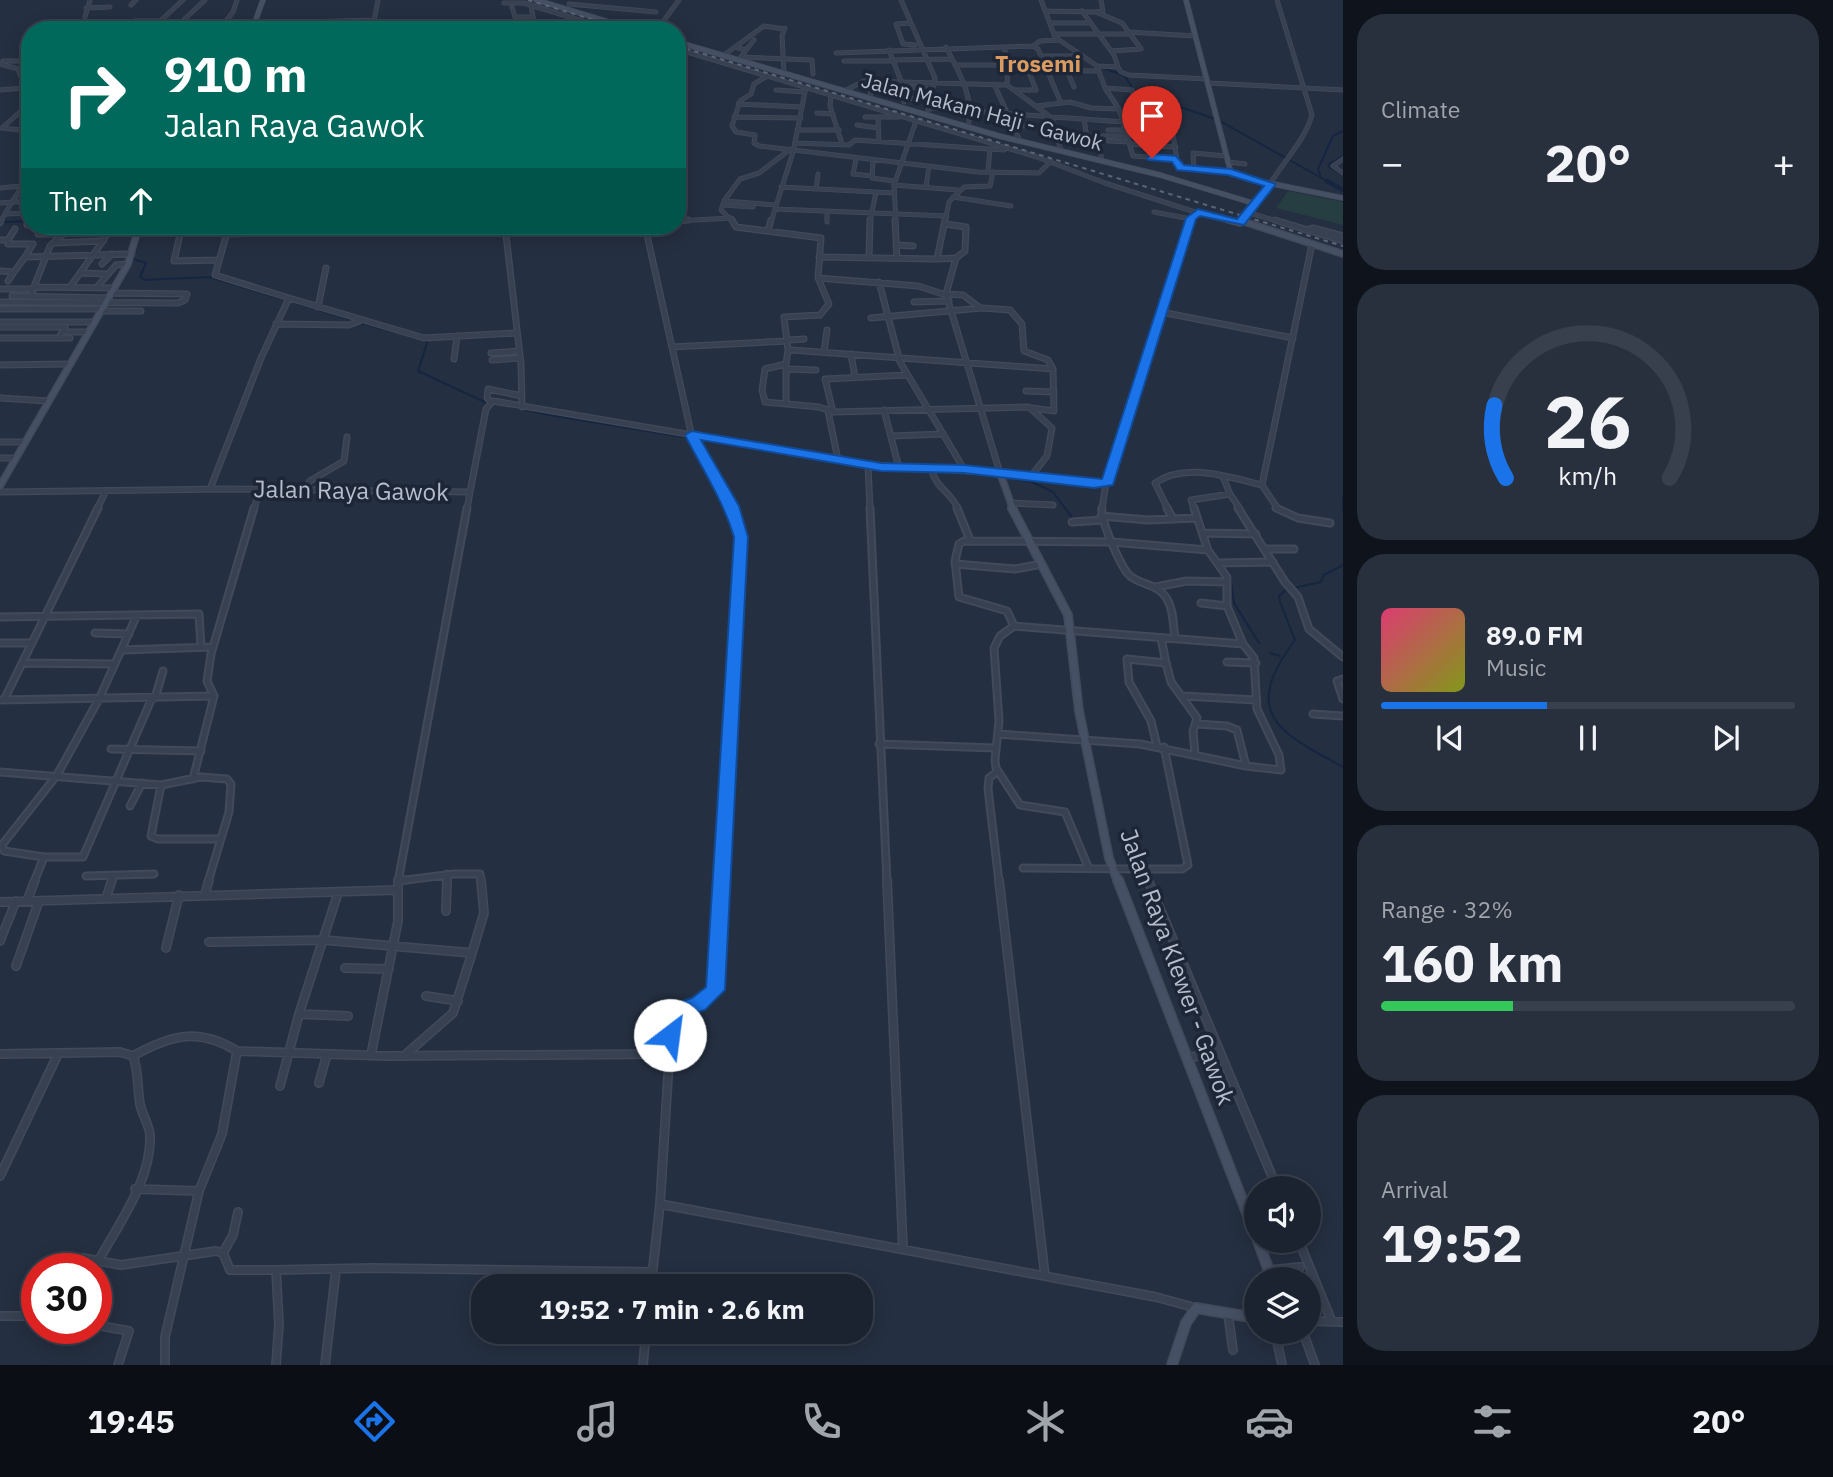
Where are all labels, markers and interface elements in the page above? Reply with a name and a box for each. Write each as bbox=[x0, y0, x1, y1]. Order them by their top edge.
text: 910 m bbox=[164, 42, 308, 105]
district label: Trosemi bbox=[995, 48, 1081, 78]
icon: right bbox=[49, 49, 140, 140]
street label: Jalan Makam Haji - Gawok bbox=[858, 65, 1106, 157]
pin bbox=[1122, 86, 1182, 158]
text: Climate bbox=[1381, 94, 1460, 124]
icon: arrive bbox=[1133, 97, 1171, 135]
text: Jalan Raya Gawok bbox=[164, 104, 425, 146]
text: 20° bbox=[1545, 129, 1631, 196]
text: − bbox=[1381, 138, 1404, 187]
text: + bbox=[1772, 138, 1795, 187]
icon: ahead bbox=[122, 182, 160, 220]
text: Then bbox=[49, 184, 108, 218]
text: 26 bbox=[1544, 374, 1632, 469]
text: km/h bbox=[1559, 459, 1617, 492]
street label: Jalan Raya Gawok bbox=[253, 472, 449, 508]
text: 89.0 FM bbox=[1486, 618, 1584, 652]
text: Music bbox=[1486, 652, 1546, 682]
icon: previous bbox=[1431, 719, 1469, 757]
icon: pause bbox=[1569, 719, 1607, 757]
icon: next bbox=[1707, 719, 1745, 757]
street label: Jalan Raya Klewer - Gawok bbox=[1113, 824, 1243, 1109]
text: Range · 32% bbox=[1381, 894, 1513, 924]
text: 160 km bbox=[1381, 929, 1563, 996]
position arrow bbox=[633, 998, 707, 1072]
text: Arrival bbox=[1381, 1174, 1448, 1204]
map controls bbox=[1244, 1176, 1321, 1344]
button: sound bbox=[1244, 1176, 1321, 1253]
text: 19:52 bbox=[1381, 1209, 1523, 1276]
speed limit sign: 30 bbox=[21, 1253, 112, 1344]
button: layers bbox=[1244, 1267, 1321, 1344]
text: 19:52 · 7 min · 2.6 km bbox=[539, 1292, 805, 1326]
icon: directions bbox=[350, 1397, 399, 1446]
icon: music bbox=[573, 1397, 622, 1446]
icon: phone bbox=[797, 1397, 846, 1446]
icon: climate bbox=[1021, 1397, 1070, 1446]
icon: car bbox=[1245, 1397, 1294, 1446]
icon: filters bbox=[1468, 1397, 1517, 1446]
text: 19:45 bbox=[87, 1400, 175, 1442]
text: 20° bbox=[1692, 1400, 1746, 1442]

